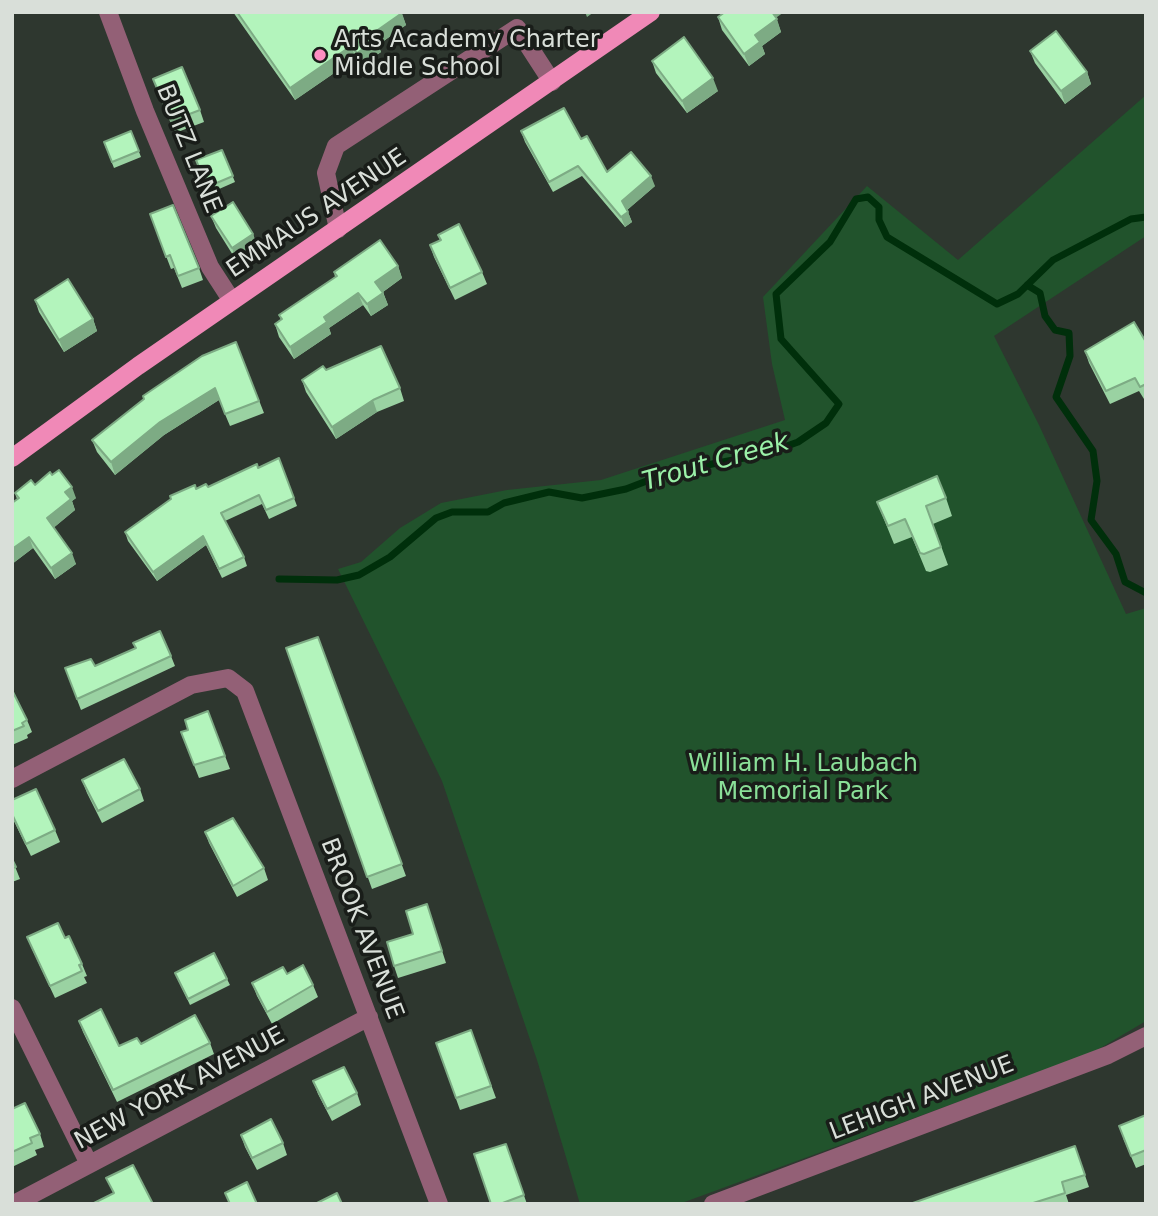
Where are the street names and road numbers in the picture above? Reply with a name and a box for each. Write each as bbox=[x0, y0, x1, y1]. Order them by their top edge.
street label: BUTZ LANE bbox=[149, 80, 227, 218]
street label: EMMAUS AVENUE bbox=[222, 143, 412, 285]
street label: BROOK AVENUE bbox=[313, 834, 409, 1024]
street label: NEW YORK AVENUE bbox=[70, 1021, 290, 1157]
street label: LEHIGH AVENUE bbox=[826, 1051, 1018, 1147]

